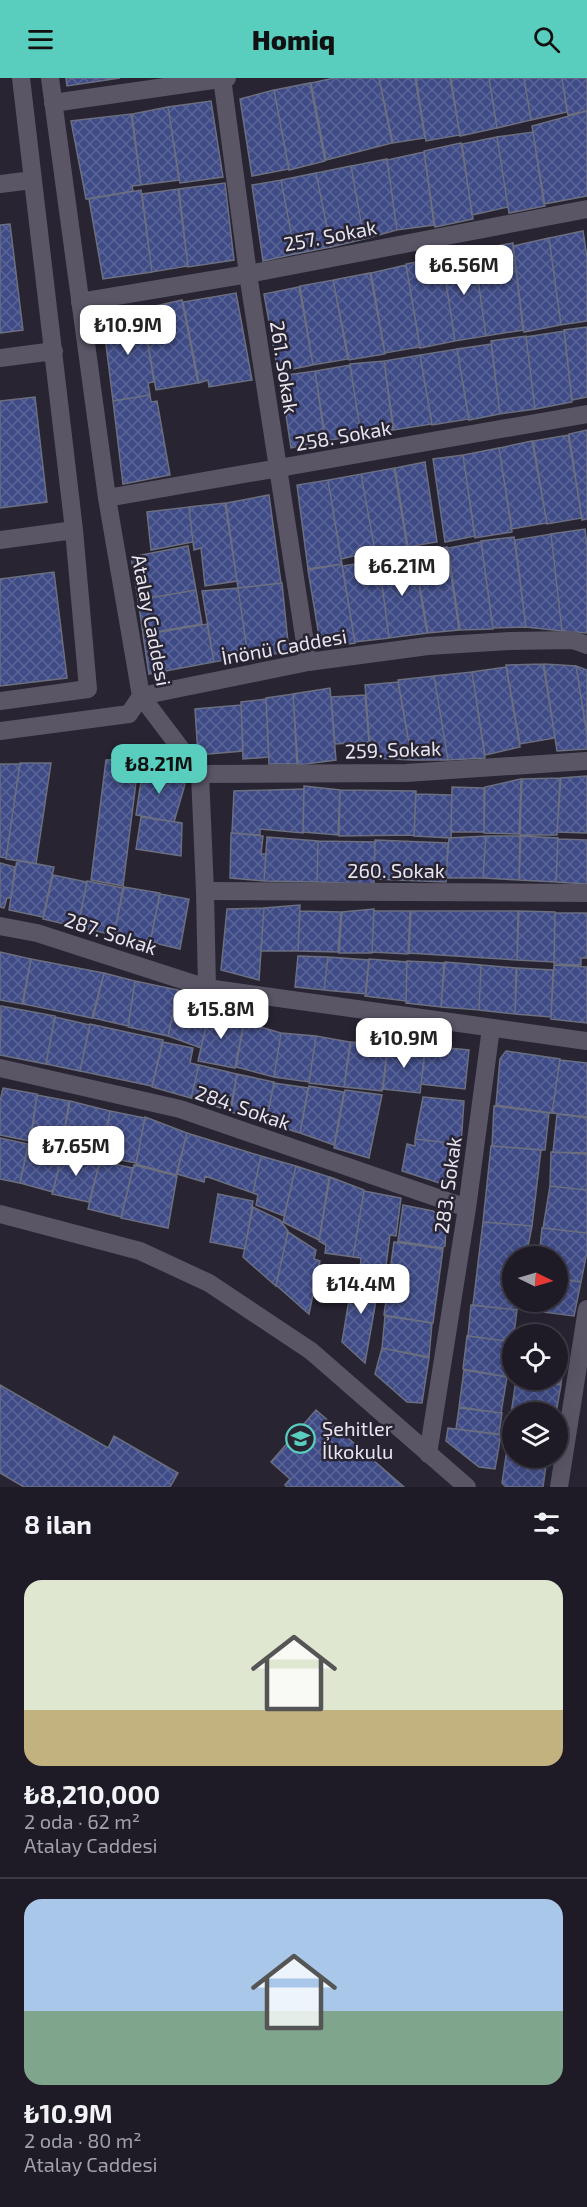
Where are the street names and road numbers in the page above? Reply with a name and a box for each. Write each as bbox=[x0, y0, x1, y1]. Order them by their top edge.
street label: 257. Sokak bbox=[281, 214, 379, 256]
street label: 261. Sokak bbox=[266, 319, 304, 415]
street label: 258. Sokak bbox=[293, 415, 393, 455]
street label: Atalay Caddesi bbox=[127, 552, 177, 688]
street label: İnönü Caddesi bbox=[219, 623, 349, 669]
street label: 259. Sokak bbox=[344, 735, 442, 763]
street label: 260. Sokak bbox=[347, 858, 445, 882]
street label: 287. Sokak bbox=[62, 907, 160, 959]
street label: 284. Sokak bbox=[192, 1080, 294, 1134]
street label: 283. Sokak bbox=[428, 1135, 466, 1235]

